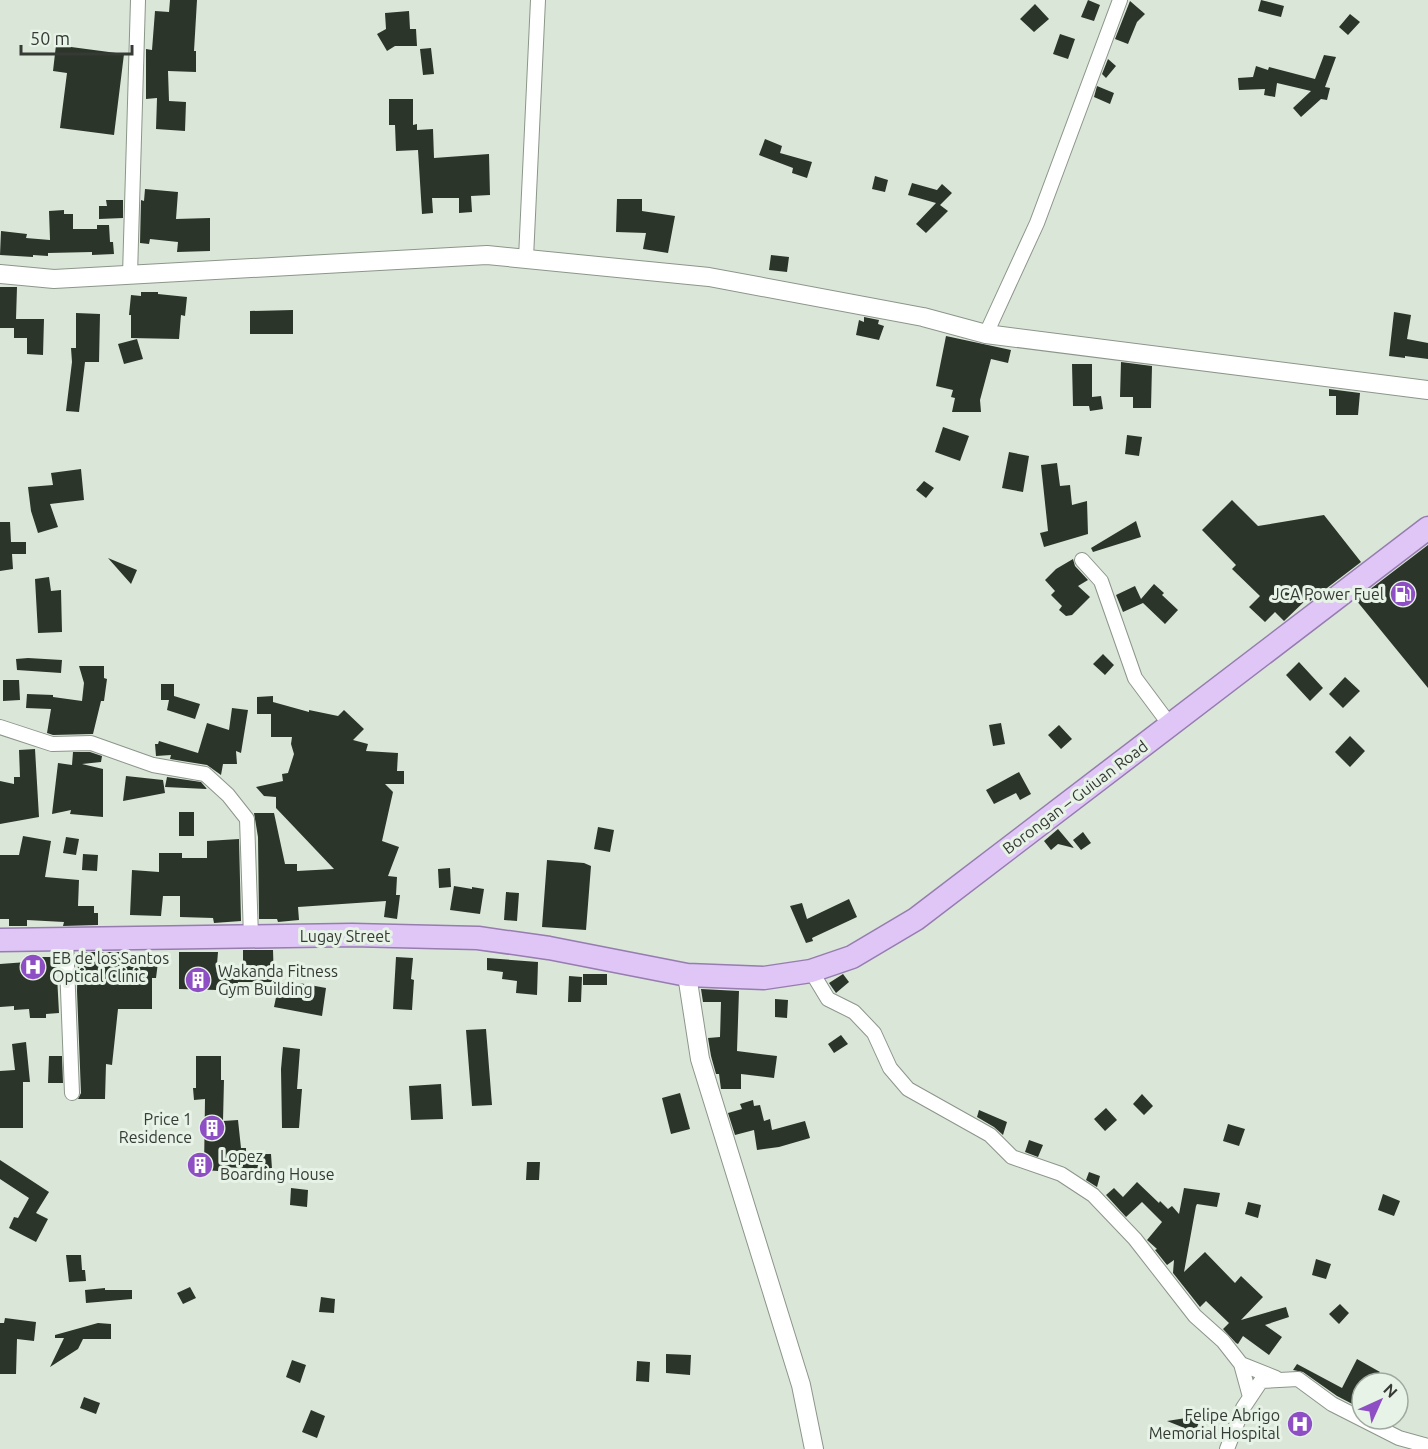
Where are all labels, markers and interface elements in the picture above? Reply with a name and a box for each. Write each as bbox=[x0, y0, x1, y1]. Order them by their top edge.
scale bar bbox=[21, 18, 132, 56]
text: 50 m bbox=[30, 28, 70, 48]
fuel station icon: JCA Power Fuel bbox=[1388, 579, 1418, 609]
place label: JCA Power Fuel bbox=[1272, 585, 1384, 603]
street label: Borongan – Guiuan Road bbox=[999, 737, 1151, 857]
street label: Lugay Street bbox=[300, 927, 391, 945]
place label: EB de los Santos Optical Clinic bbox=[52, 949, 169, 985]
hospital icon: EB de los Santos Optical Clinic bbox=[18, 952, 48, 982]
place label: Wakanda Fitness Gym Building bbox=[218, 962, 338, 998]
building icon: Wakanda Fitness Gym Building bbox=[183, 965, 213, 995]
place label: Price 1 Residence bbox=[119, 1110, 192, 1146]
building icon: Price 1 Residence bbox=[197, 1113, 227, 1143]
place label: Lopez Boarding House bbox=[220, 1147, 334, 1183]
building icon: Lopez Boarding House bbox=[185, 1150, 215, 1180]
north arrow bbox=[1350, 1371, 1410, 1431]
text: N bbox=[1380, 1380, 1401, 1401]
place label: Felipe Abrigo Memorial Hospital bbox=[1149, 1406, 1280, 1442]
hospital icon: Felipe Abrigo Memorial Hospital bbox=[1285, 1409, 1315, 1439]

